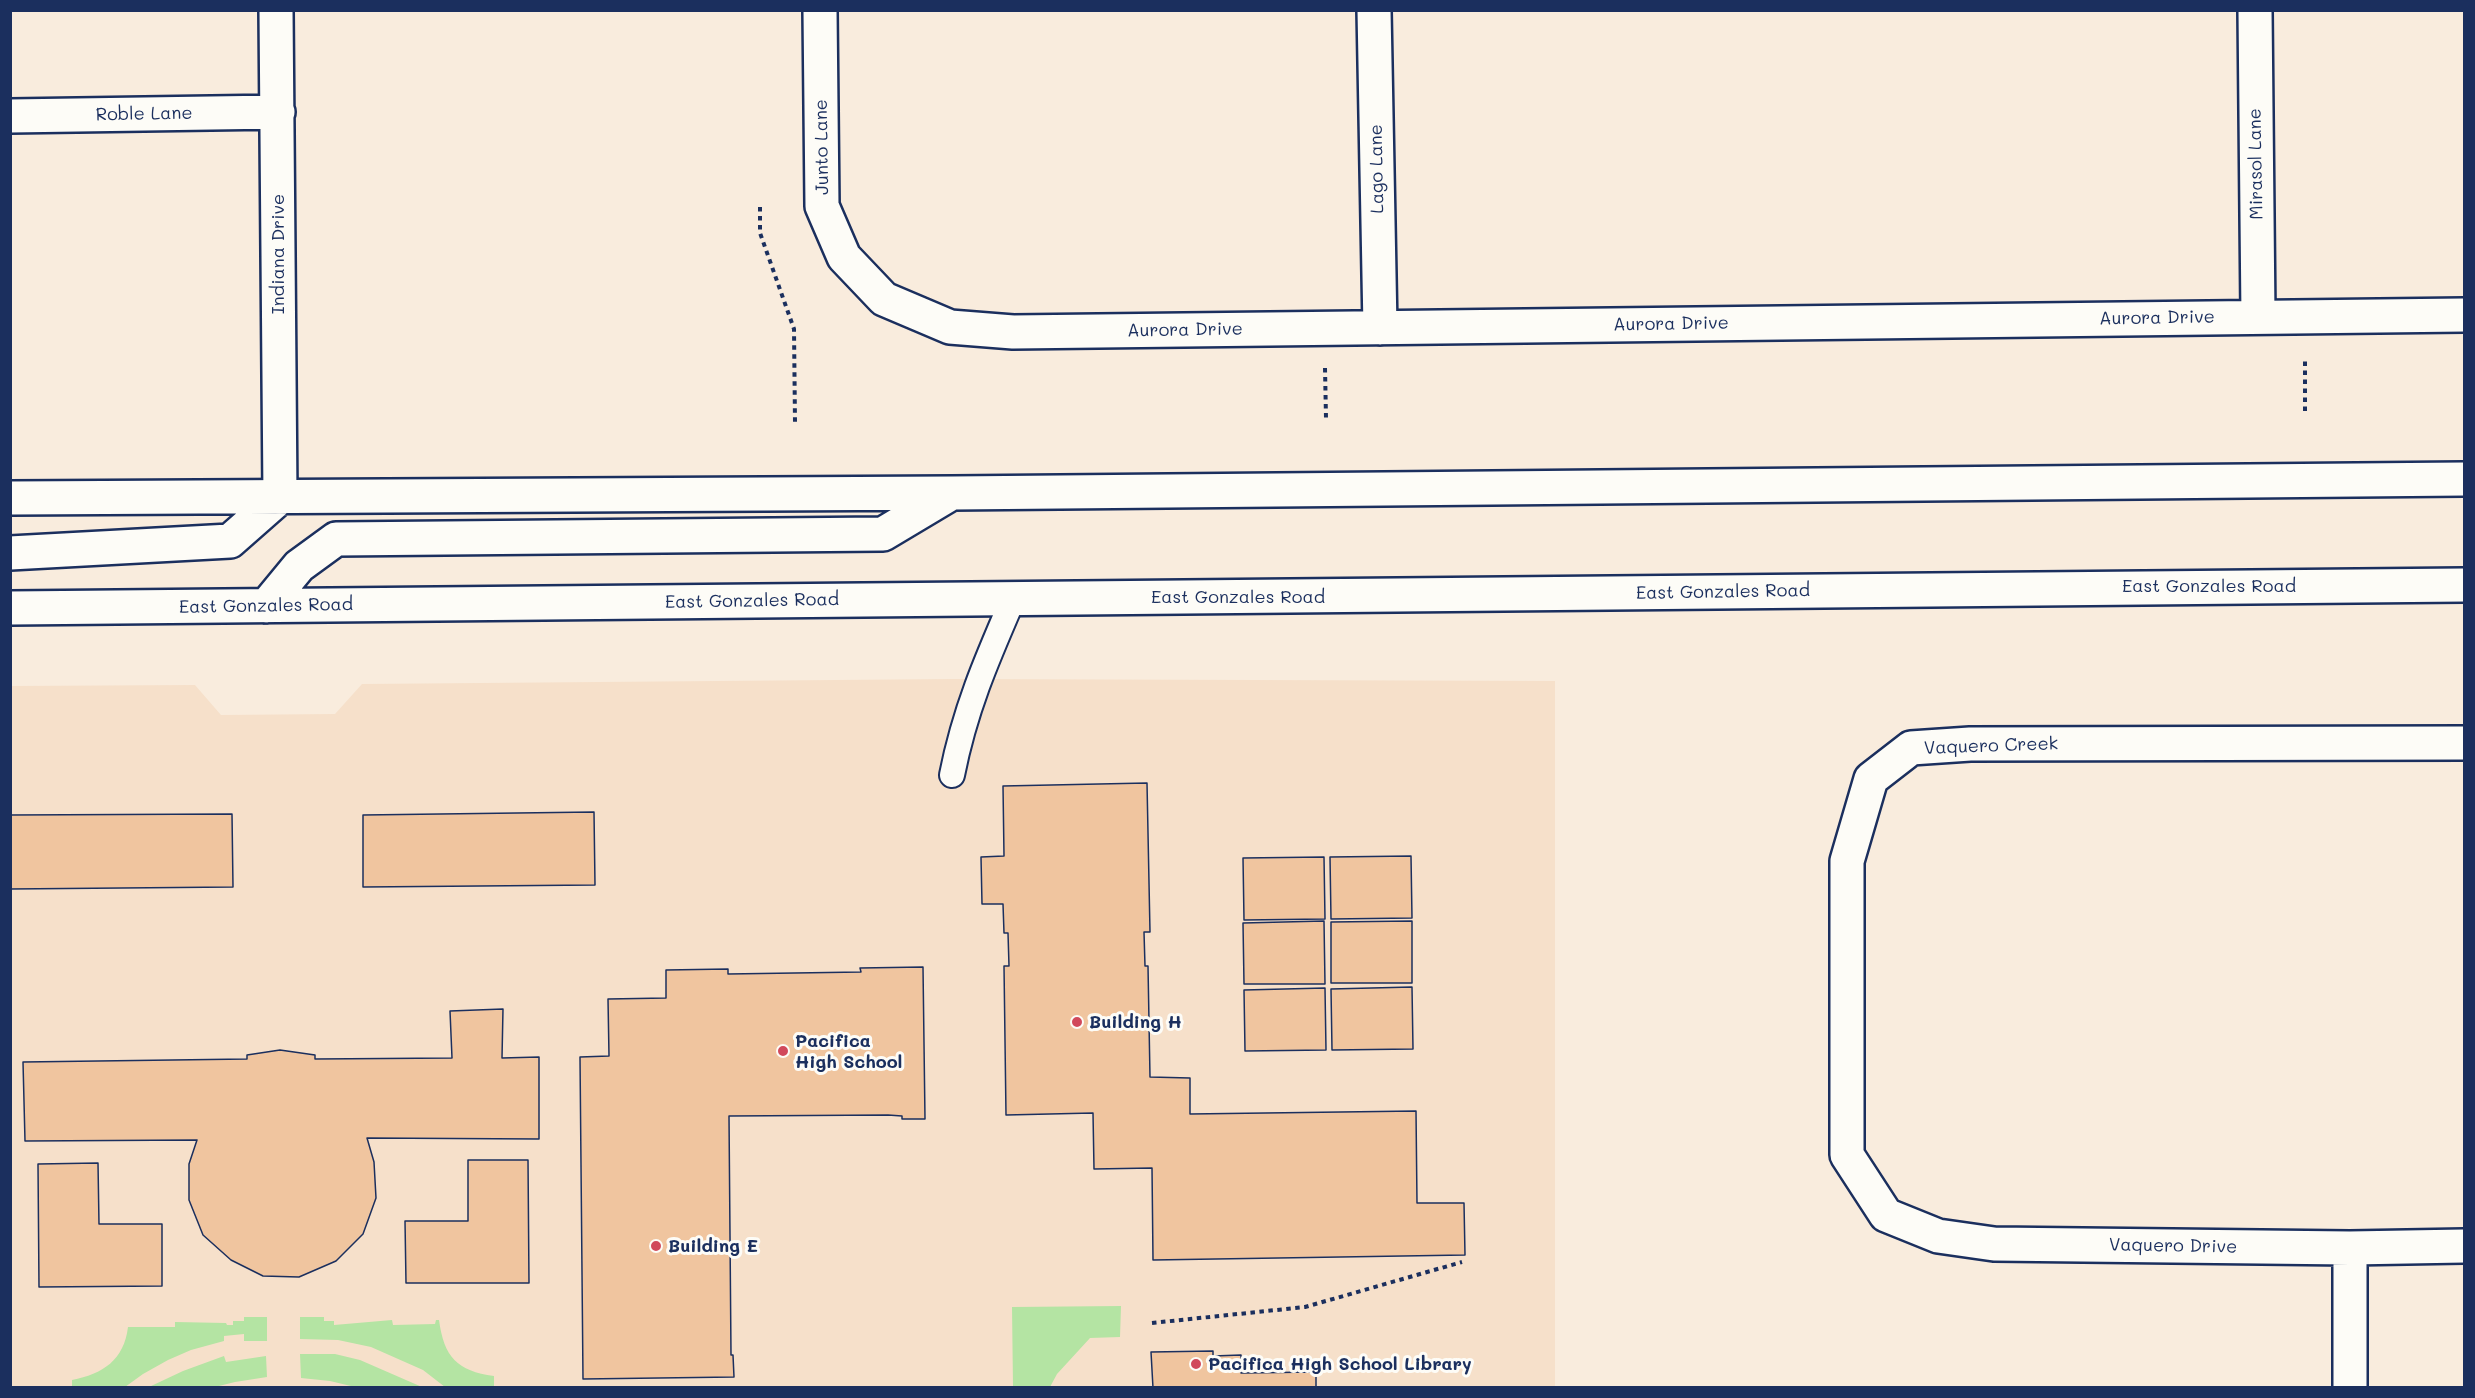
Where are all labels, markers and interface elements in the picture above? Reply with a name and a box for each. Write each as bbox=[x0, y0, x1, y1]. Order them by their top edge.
street label: Junto Lane bbox=[810, 99, 834, 195]
street label: Roble Lane bbox=[95, 102, 193, 126]
street label: Mirasol Lane bbox=[2244, 108, 2268, 220]
street label: Lago Lane bbox=[1365, 124, 1389, 214]
street label: Indiana Drive bbox=[267, 194, 289, 314]
street label: Aurora Drive bbox=[2099, 306, 2215, 330]
street label: Aurora Drive bbox=[1613, 312, 1729, 336]
street label: Aurora Drive bbox=[1127, 318, 1243, 342]
street label: East Gonzales Road bbox=[2122, 575, 2296, 597]
street label: East Gonzales Road bbox=[1636, 580, 1810, 604]
street label: East Gonzales Road bbox=[1151, 586, 1325, 608]
street label: East Gonzales Road bbox=[665, 589, 839, 613]
street label: East Gonzales Road bbox=[179, 594, 353, 618]
street label: Vaquero Creek bbox=[1923, 733, 2059, 759]
place label: Building H bbox=[1089, 1011, 1182, 1033]
marker: Building H bbox=[1070, 1015, 1084, 1029]
place label: Pacifica High School bbox=[795, 1030, 902, 1072]
marker: Pacifica High School bbox=[776, 1044, 790, 1058]
street label: Vaquero Drive bbox=[2109, 1234, 2237, 1258]
place label: Building E bbox=[668, 1235, 758, 1257]
marker: Building E bbox=[649, 1239, 663, 1253]
place label: Pacifica High School Library bbox=[1208, 1353, 1472, 1375]
marker: Pacifica High School Library bbox=[1189, 1357, 1203, 1371]

